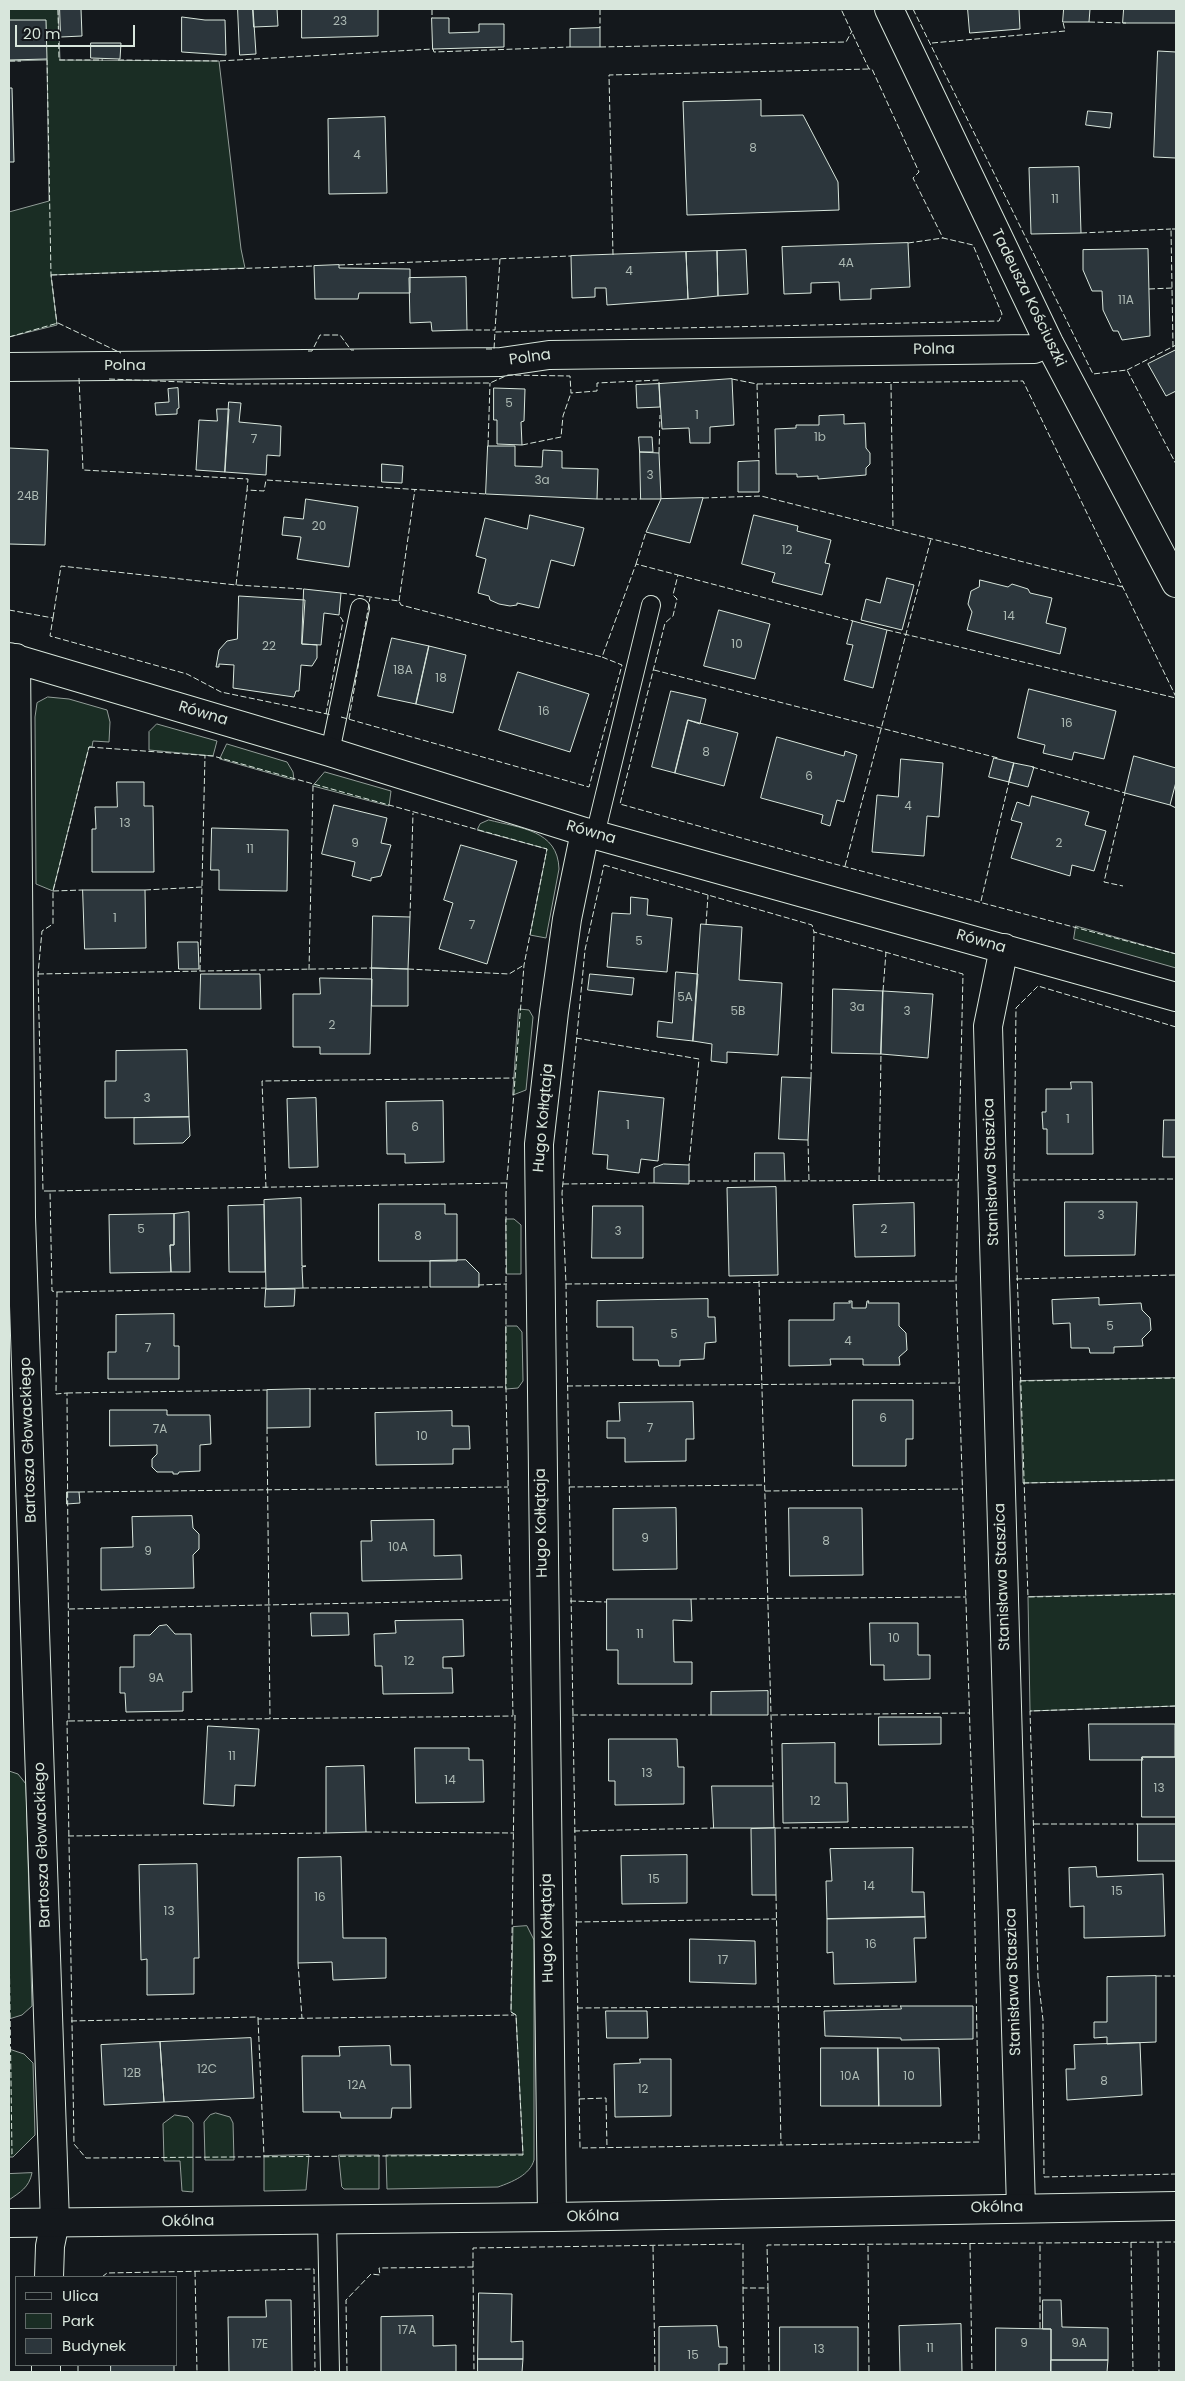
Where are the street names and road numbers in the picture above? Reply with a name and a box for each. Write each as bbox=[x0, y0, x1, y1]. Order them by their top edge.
street label: Tadeusza Kościuszki bbox=[987, 226, 1069, 370]
street label: Polna bbox=[913, 341, 955, 359]
street label: Polna bbox=[508, 346, 552, 370]
street label: Polna bbox=[104, 357, 146, 375]
street label: Równa bbox=[176, 698, 230, 730]
street label: Równa bbox=[564, 817, 618, 849]
street label: Równa bbox=[954, 926, 1008, 958]
street label: Hugo Kołłątaja bbox=[530, 1063, 558, 1173]
street label: Stanisława Staszica bbox=[980, 1098, 1004, 1246]
street label: Bartosza Głowackiego bbox=[17, 1357, 41, 1523]
street label: Hugo Kołłątaja bbox=[532, 1468, 552, 1578]
street label: Stanisława Staszica bbox=[991, 1503, 1015, 1651]
street label: Bartosza Głowackiego bbox=[31, 1762, 55, 1928]
street label: Hugo Kołłątaja bbox=[538, 1873, 558, 1983]
street label: Stanisława Staszica bbox=[1002, 1908, 1026, 2056]
street label: Okólna bbox=[971, 2199, 1023, 2217]
street label: Okólna bbox=[567, 2208, 619, 2226]
street label: Okólna bbox=[162, 2213, 214, 2231]

